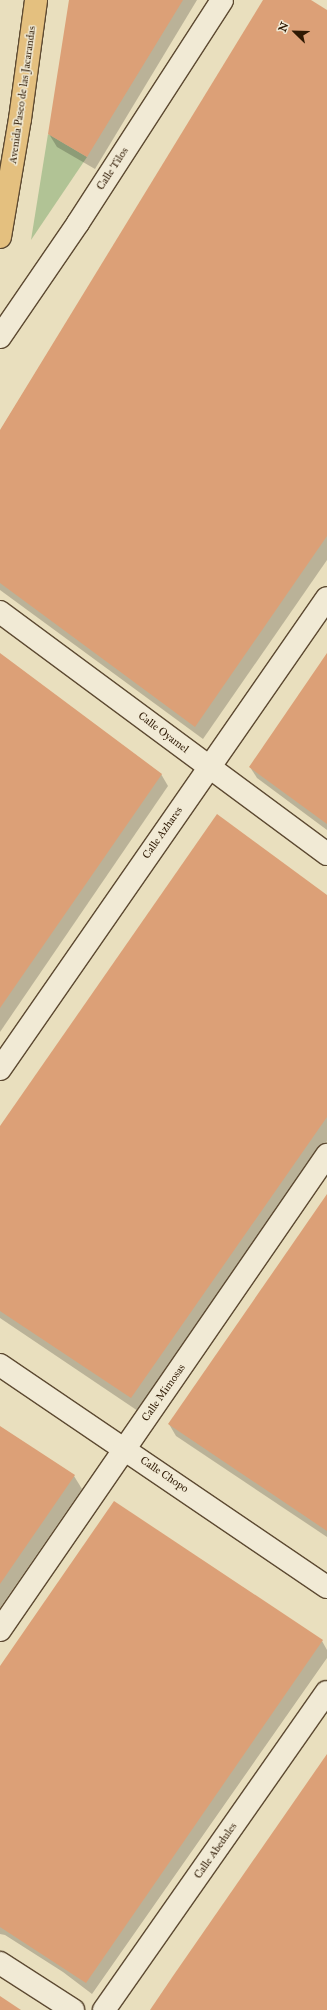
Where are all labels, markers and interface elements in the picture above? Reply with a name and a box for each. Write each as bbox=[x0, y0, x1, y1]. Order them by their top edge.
north arrow bbox=[275, 12, 315, 52]
text: N bbox=[276, 20, 291, 34]
street label: Avenida Paseo de las Jacarandas bbox=[7, 25, 39, 165]
street label: Calle Tilos bbox=[94, 145, 132, 193]
street label: Calle Oyamel bbox=[135, 710, 191, 756]
street label: Calle Azhares bbox=[140, 804, 186, 862]
street label: Calle Mimosas bbox=[139, 1362, 189, 1424]
street label: Calle Chopo bbox=[137, 1454, 191, 1496]
street label: Calle Abedules bbox=[192, 1820, 240, 1882]

